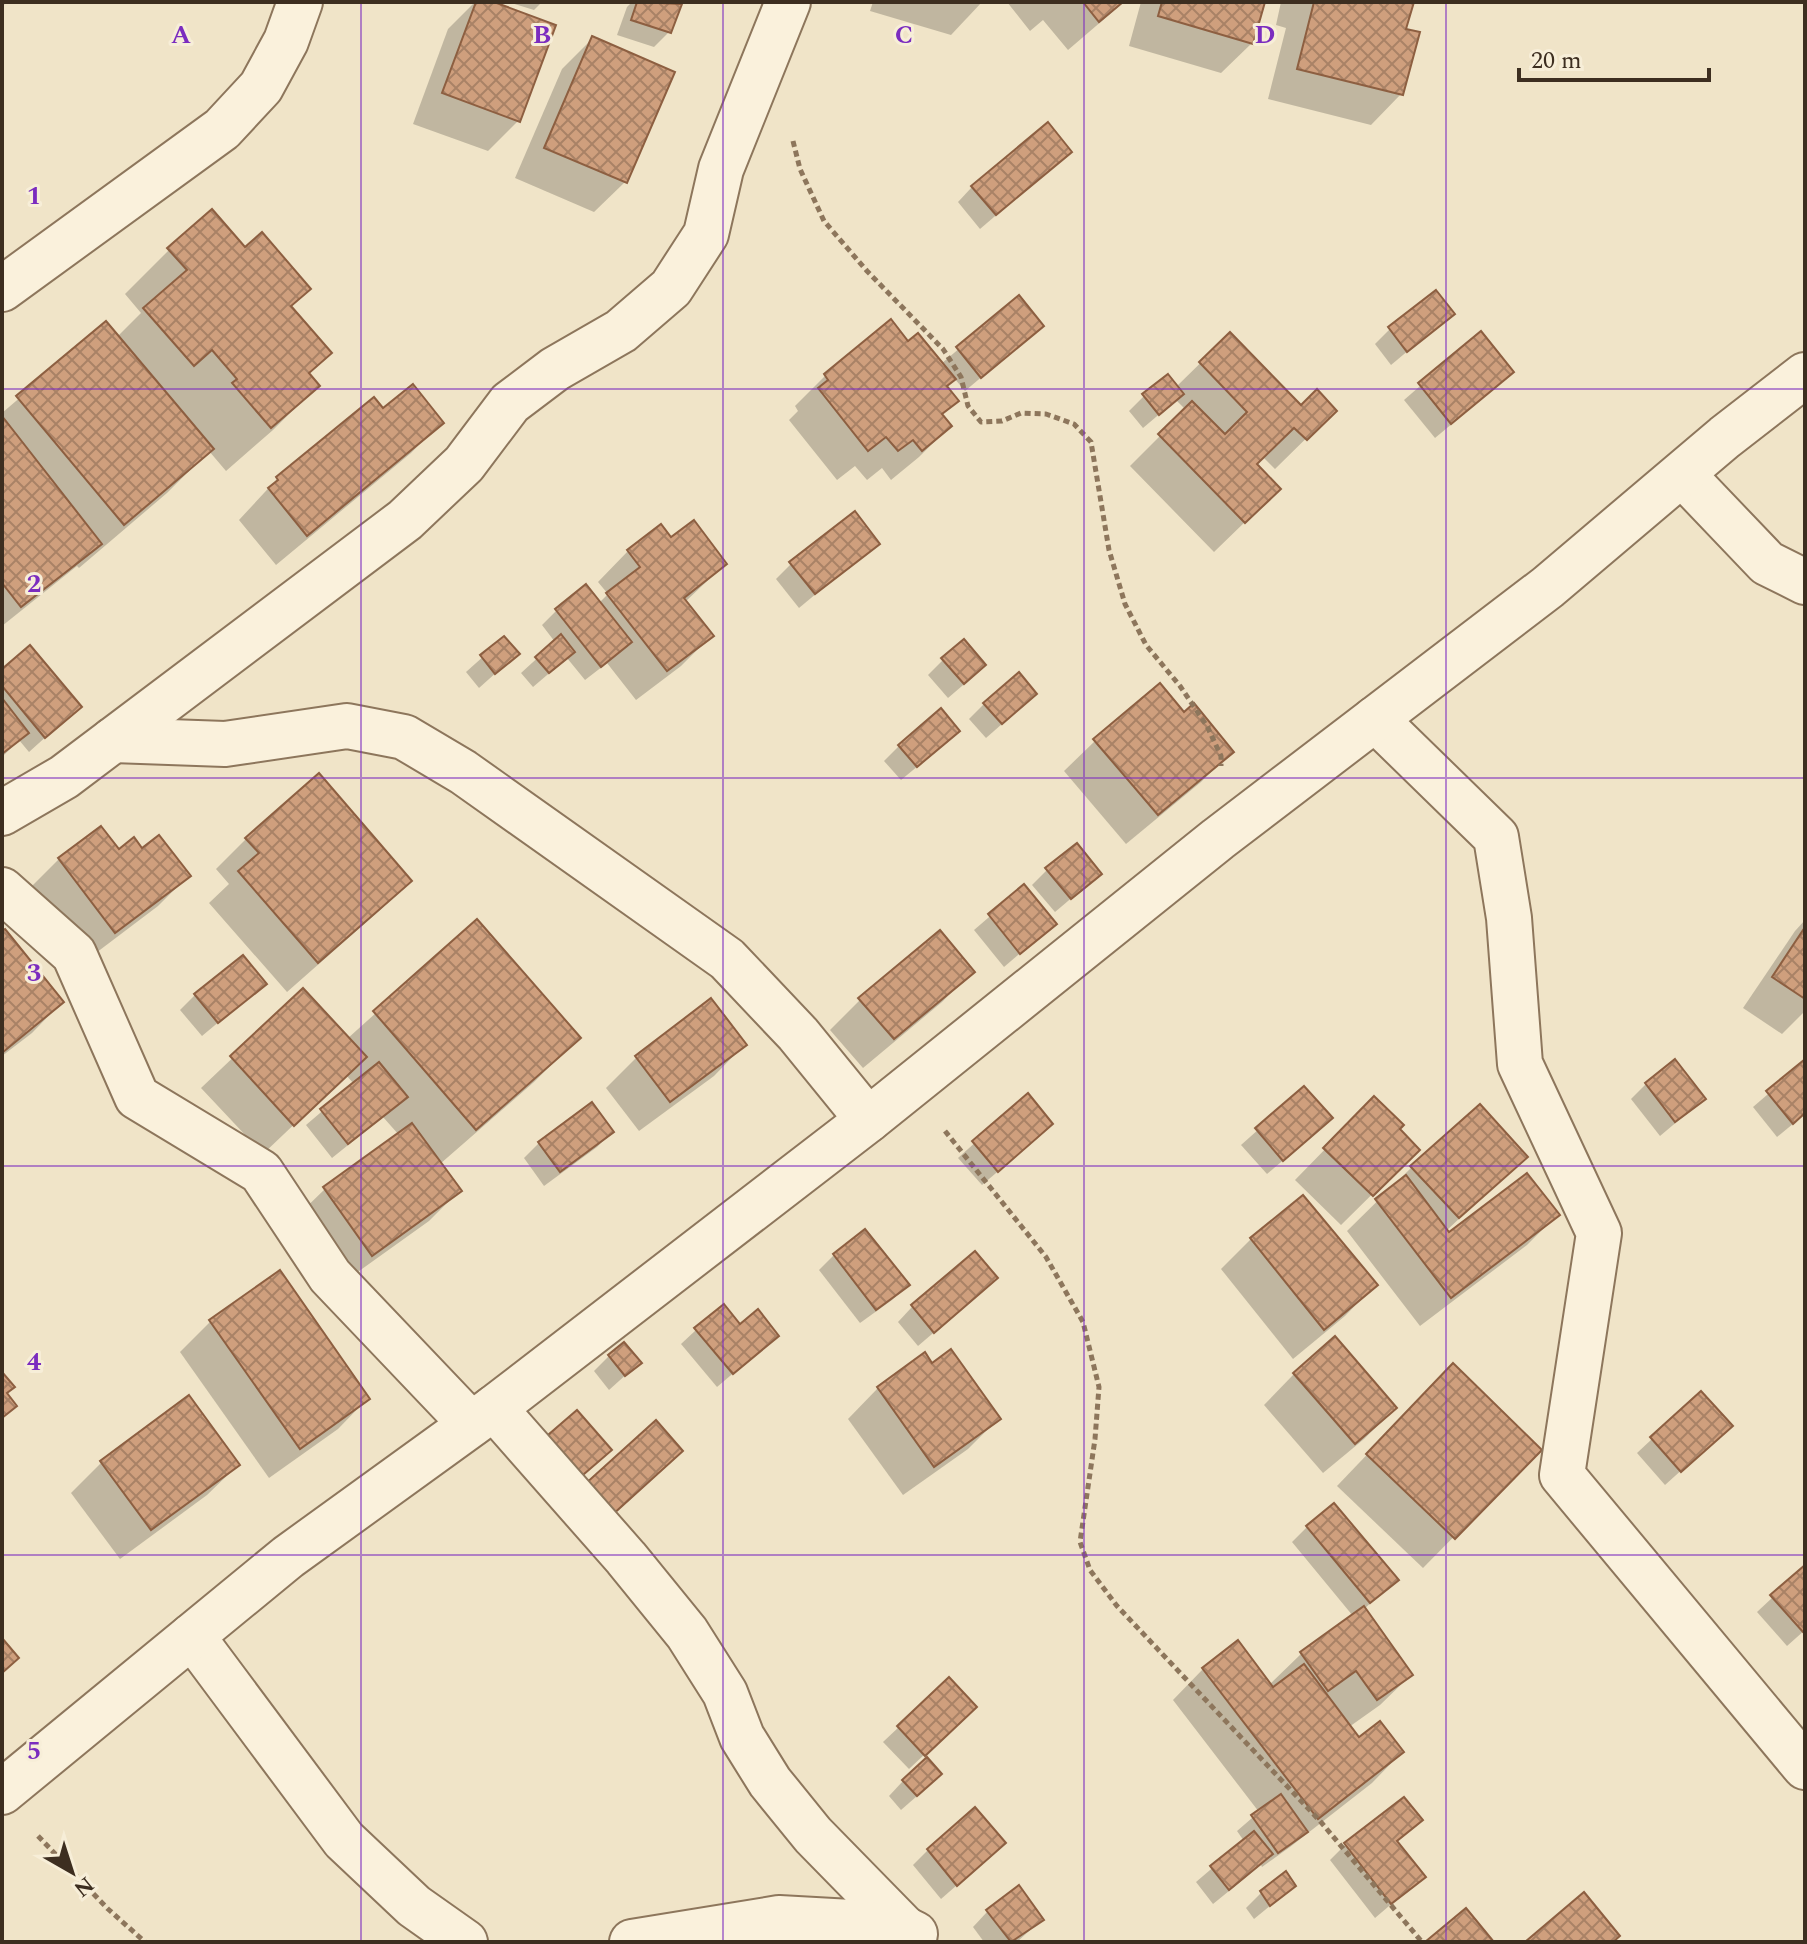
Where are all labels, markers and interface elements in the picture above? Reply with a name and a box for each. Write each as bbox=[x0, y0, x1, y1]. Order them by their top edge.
text: A bbox=[171, 15, 191, 55]
text: B bbox=[533, 15, 551, 55]
text: C bbox=[895, 15, 913, 55]
text: D bbox=[1255, 15, 1275, 55]
scale bar bbox=[1519, 32, 1709, 82]
text: 20 m bbox=[1531, 43, 1582, 79]
text: 1 bbox=[27, 176, 41, 216]
text: 2 bbox=[27, 564, 41, 604]
text: 3 bbox=[27, 953, 41, 993]
text: 4 bbox=[27, 1342, 42, 1382]
text: 5 bbox=[27, 1731, 41, 1771]
north arrow bbox=[32, 1832, 112, 1912]
text: N bbox=[66, 1868, 101, 1905]

